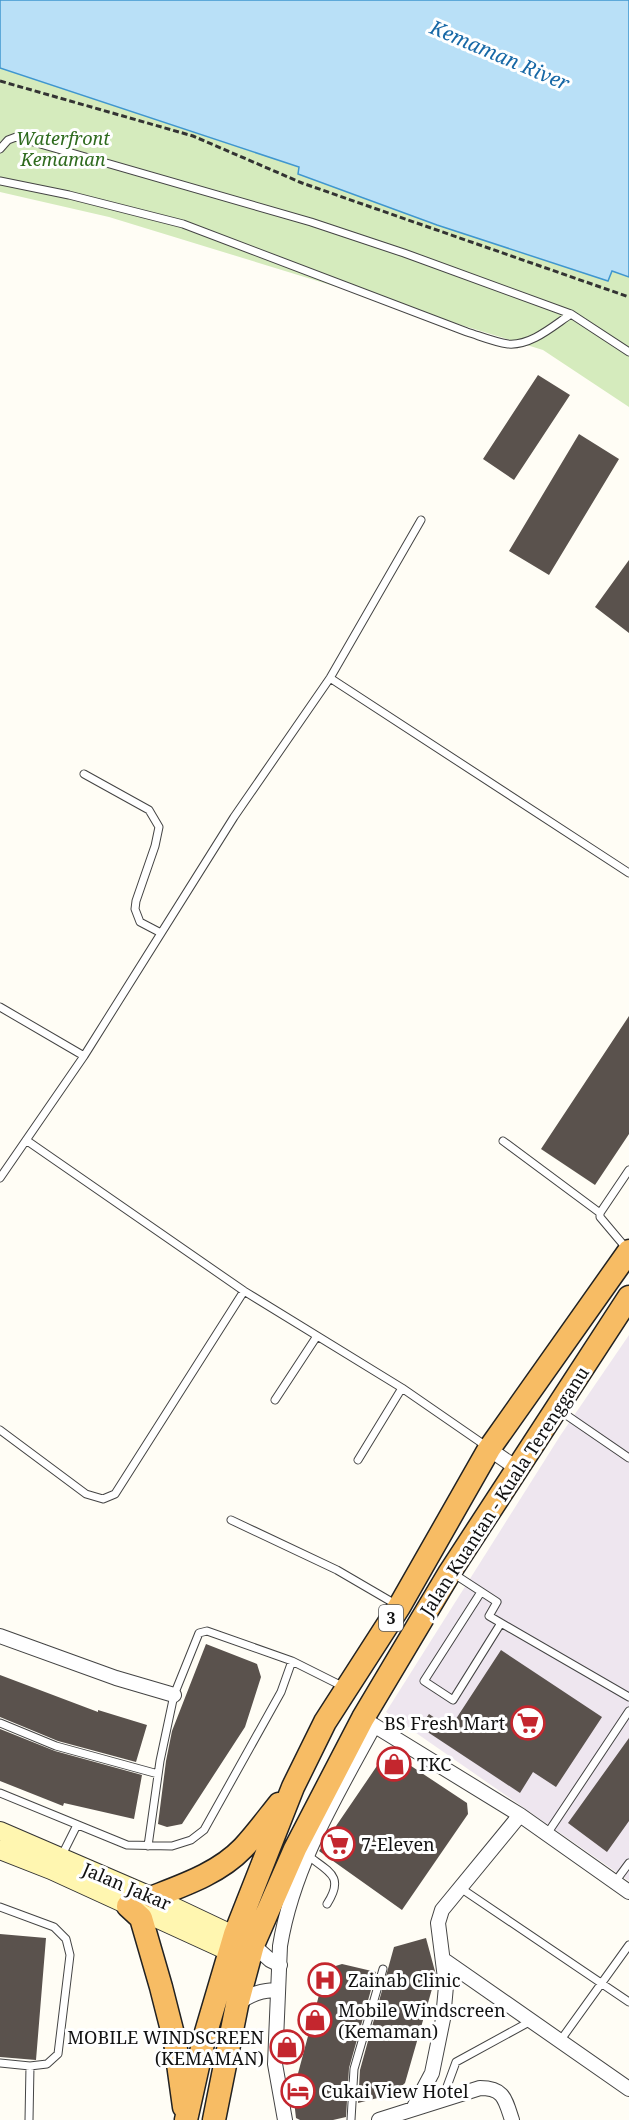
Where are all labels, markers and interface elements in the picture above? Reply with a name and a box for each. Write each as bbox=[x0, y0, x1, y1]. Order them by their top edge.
water label: Kemaman River bbox=[425, 13, 574, 97]
park label: Waterfront Kemaman bbox=[16, 126, 110, 171]
street label: Jalan Kuantan - Kuala Terengganu bbox=[414, 1361, 594, 1621]
road number: 3 bbox=[379, 1605, 403, 1631]
supermarket icon: BS Fresh Mart bbox=[510, 1705, 546, 1741]
place label: BS Fresh Mart bbox=[384, 1711, 505, 1735]
shop icon: TKC bbox=[376, 1746, 412, 1782]
place label: TKC bbox=[417, 1752, 451, 1776]
supermarket icon: 7-Eleven bbox=[320, 1826, 356, 1862]
place label: 7-Eleven bbox=[361, 1832, 435, 1856]
street label: Jalan Jakar bbox=[78, 1856, 176, 1916]
hospital icon: Zainab Clinic bbox=[307, 1962, 343, 1998]
place label: Zainab Clinic bbox=[348, 1968, 461, 1992]
place label: Mobile Windscreen (Kemaman) bbox=[338, 1998, 506, 2043]
shop icon: Mobile Windscreen (Kemaman) bbox=[297, 2002, 333, 2038]
place label: MOBILE WINDSCREEN (KEMAMAN) bbox=[67, 2025, 264, 2070]
shop icon: MOBILE WINDSCREEN (KEMAMAN) bbox=[269, 2029, 305, 2065]
hotel icon: Cukai View Hotel bbox=[280, 2073, 316, 2109]
place label: Cukai View Hotel bbox=[321, 2079, 469, 2103]

